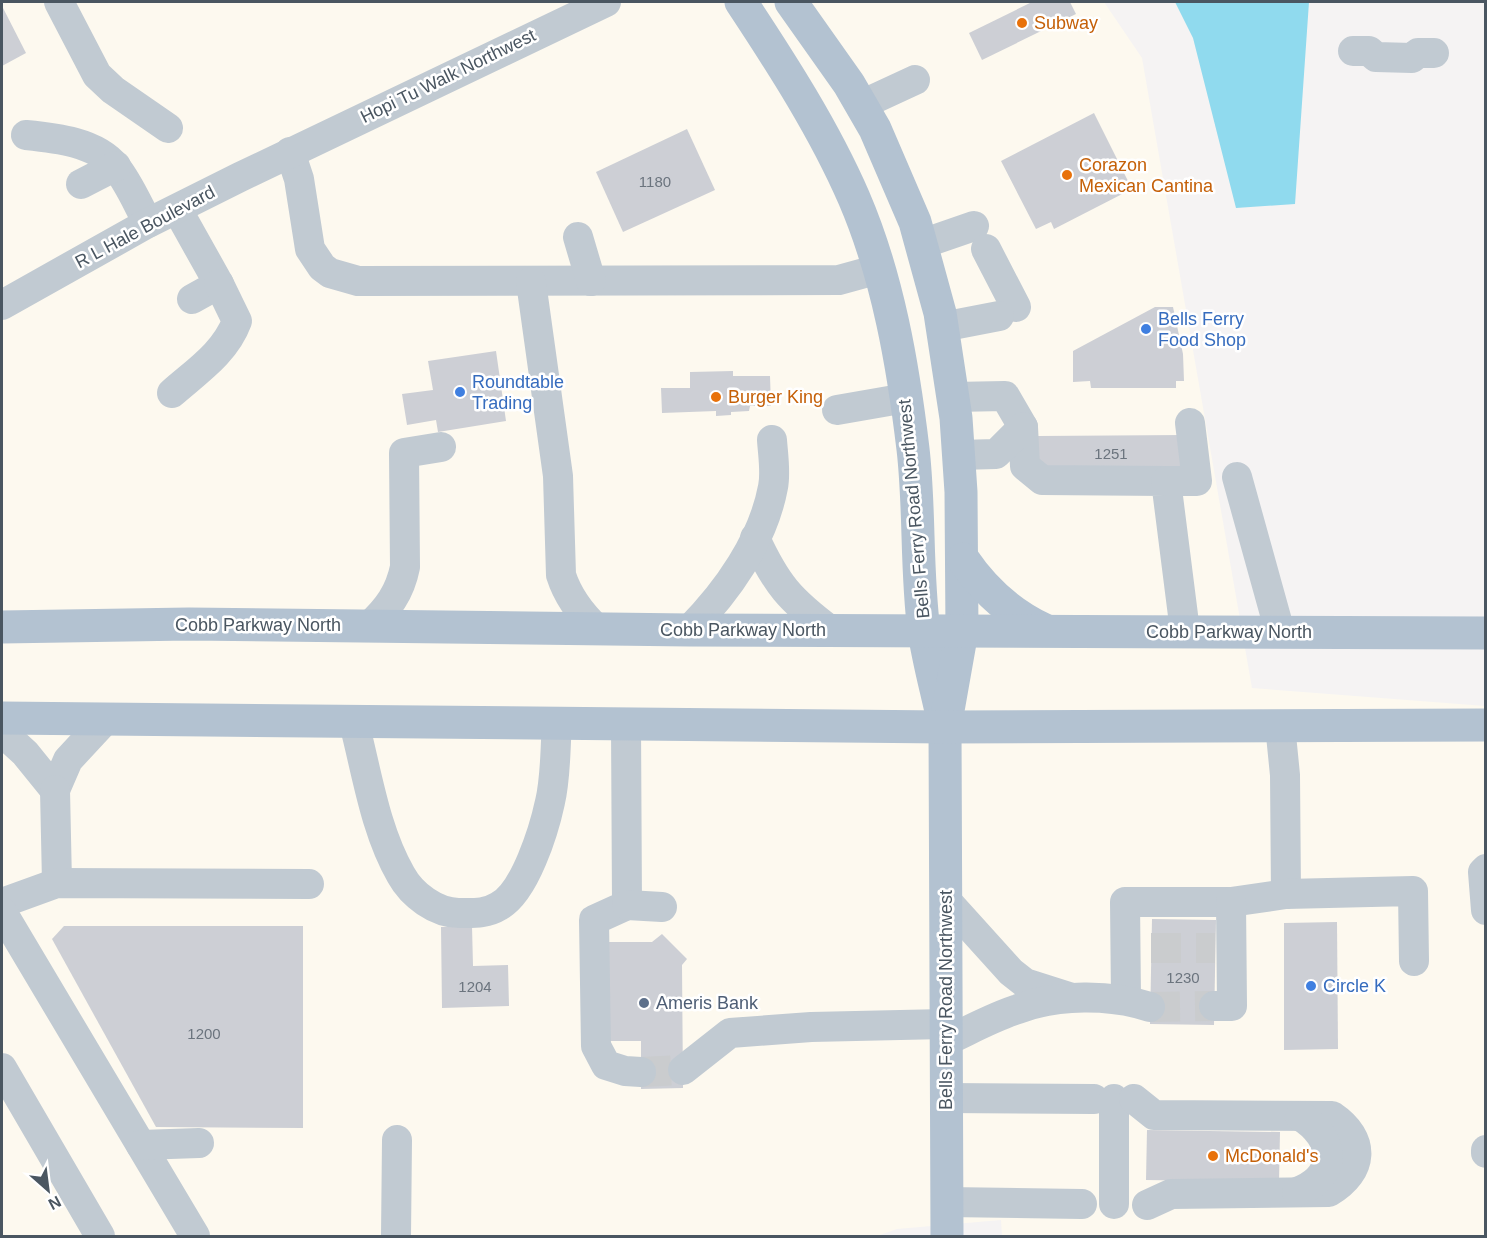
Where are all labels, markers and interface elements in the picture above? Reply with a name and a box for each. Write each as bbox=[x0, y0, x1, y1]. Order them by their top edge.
place label: Subway bbox=[1034, 13, 1098, 33]
marker: Subway bbox=[1015, 16, 1029, 30]
street label: Hopi Tu Walk Northwest bbox=[357, 25, 539, 127]
place label: Corazon Mexican Cantina bbox=[1079, 155, 1214, 196]
marker: Corazon Mexican Cantina bbox=[1060, 168, 1074, 182]
house number: 1180 bbox=[639, 173, 671, 190]
street label: R L Hale Boulevard bbox=[72, 182, 218, 272]
place label: Bells Ferry Food Shop bbox=[1158, 309, 1246, 350]
marker: Bells Ferry Food Shop bbox=[1139, 322, 1153, 336]
place label: Roundtable Trading bbox=[472, 372, 564, 413]
marker: Roundtable Trading bbox=[453, 385, 467, 399]
place label: Burger King bbox=[728, 387, 823, 407]
marker: Burger King bbox=[709, 390, 723, 404]
street label: Bells Ferry Road Northwest bbox=[894, 399, 934, 619]
house number: 1251 bbox=[1094, 445, 1128, 462]
street label: Cobb Parkway North bbox=[175, 615, 341, 635]
street label: Cobb Parkway North bbox=[660, 620, 826, 640]
street label: Cobb Parkway North bbox=[1146, 622, 1312, 642]
street label: Bells Ferry Road Northwest bbox=[936, 890, 956, 1110]
house number: 1230 bbox=[1166, 969, 1200, 986]
place label: Circle K bbox=[1323, 976, 1386, 996]
house number: 1204 bbox=[458, 978, 492, 995]
marker: Circle K bbox=[1304, 979, 1318, 993]
place label: Ameris Bank bbox=[656, 993, 759, 1013]
marker: Ameris Bank bbox=[637, 996, 651, 1010]
house number: 1200 bbox=[187, 1025, 221, 1042]
place label: McDonald's bbox=[1225, 1146, 1318, 1166]
marker: McDonald's bbox=[1206, 1149, 1220, 1163]
north arrow bbox=[18, 1160, 78, 1220]
text: N bbox=[46, 1193, 64, 1213]

